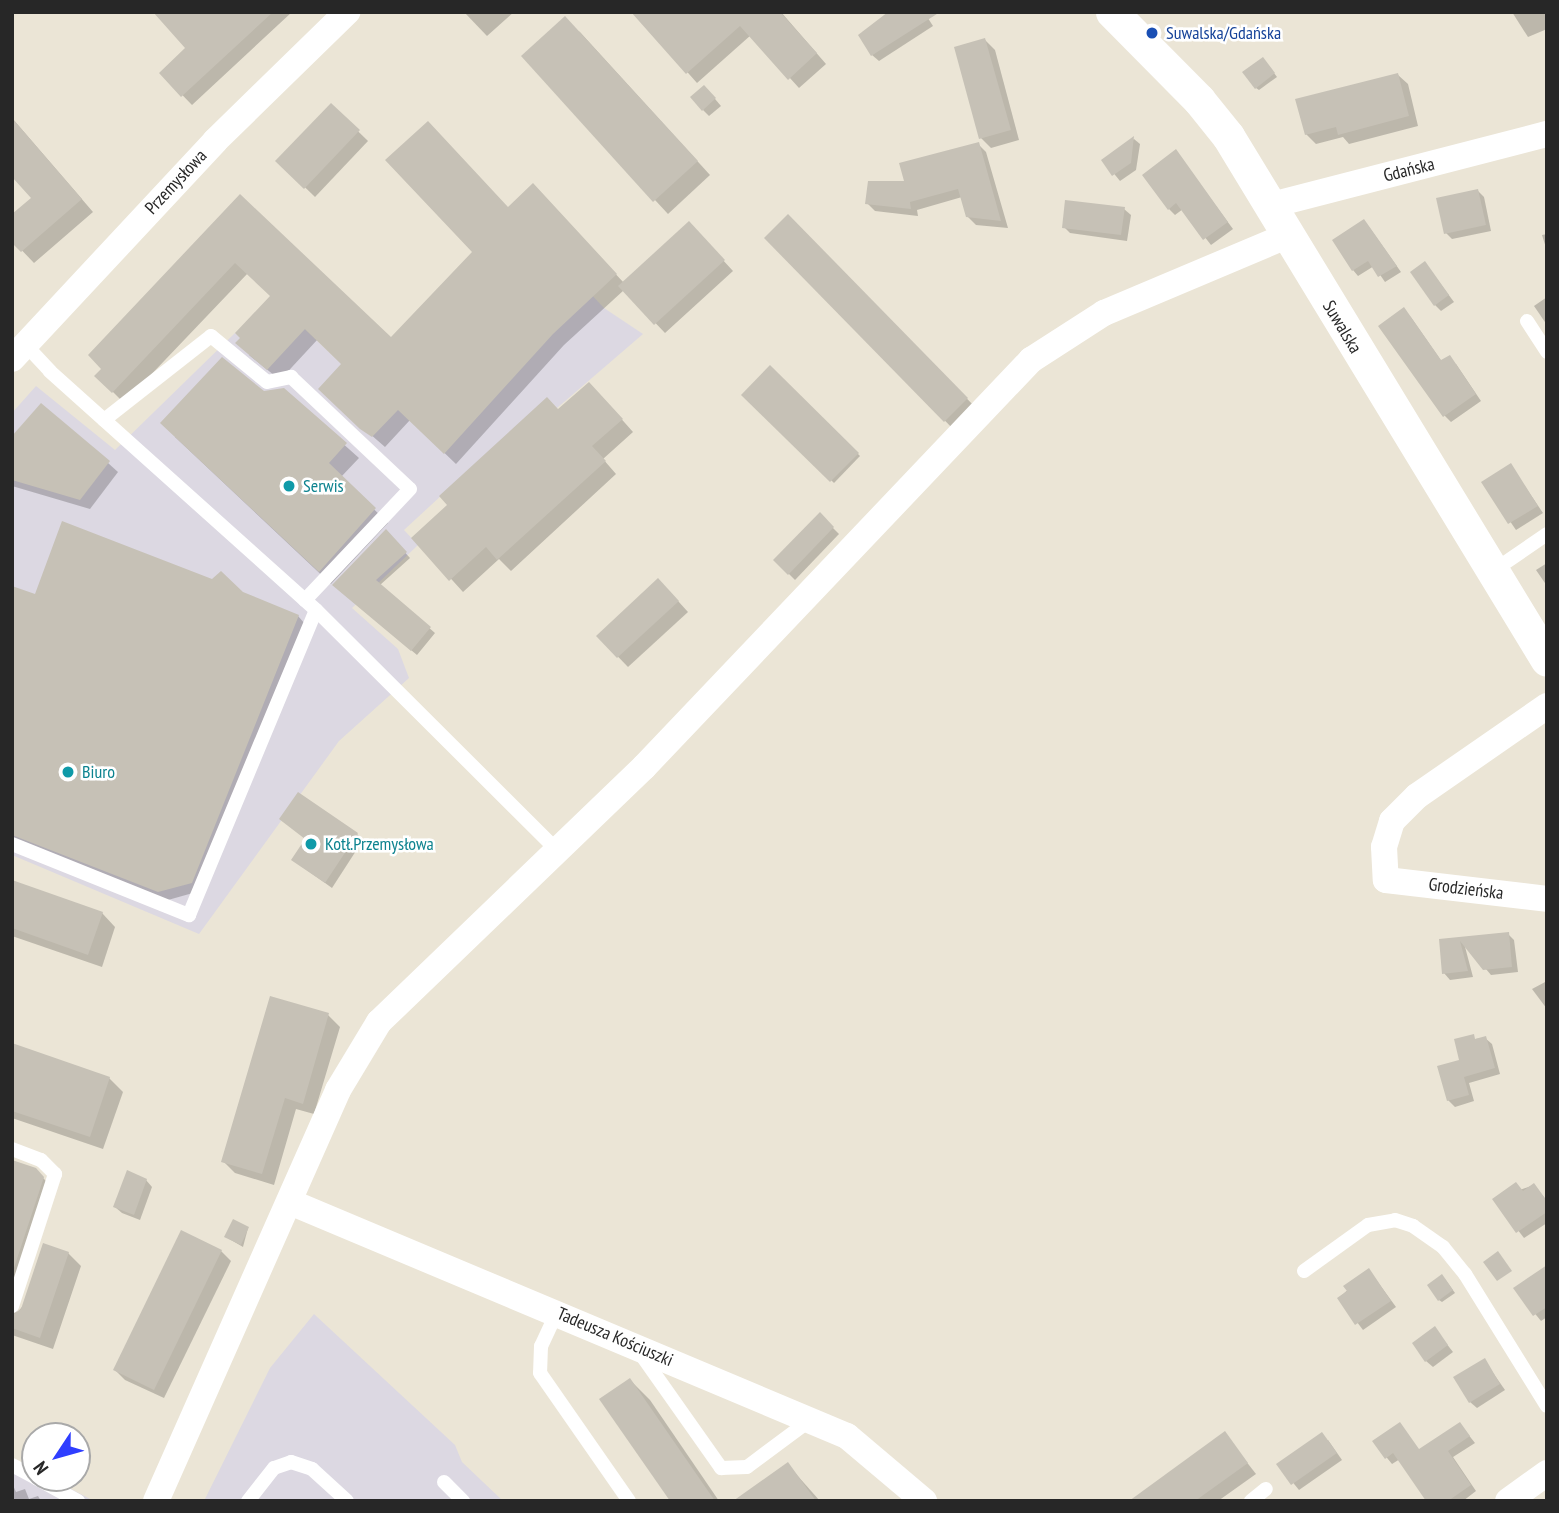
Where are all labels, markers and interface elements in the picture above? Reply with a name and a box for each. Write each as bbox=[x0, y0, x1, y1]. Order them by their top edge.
place label: Suwalska/Gdańska bbox=[1166, 22, 1281, 44]
marker: Suwalska/Gdańska bbox=[1144, 25, 1160, 41]
street label: Przemysłowa bbox=[141, 145, 211, 219]
street label: Gdańska bbox=[1381, 153, 1437, 187]
street label: Suwalska bbox=[1318, 297, 1366, 357]
place label: Serwis bbox=[303, 475, 344, 497]
marker: Serwis bbox=[281, 478, 297, 494]
place label: Biuro bbox=[82, 761, 115, 783]
marker: Biuro bbox=[60, 764, 76, 780]
place label: Kotł.Przemysłowa bbox=[325, 833, 434, 855]
marker: Kotł.Przemysłowa bbox=[303, 836, 319, 852]
street label: Grodzieńska bbox=[1427, 874, 1505, 904]
street label: Tadeusza Kościuszki bbox=[554, 1303, 676, 1371]
north arrow bbox=[21, 1422, 91, 1492]
text: N bbox=[28, 1457, 53, 1479]

